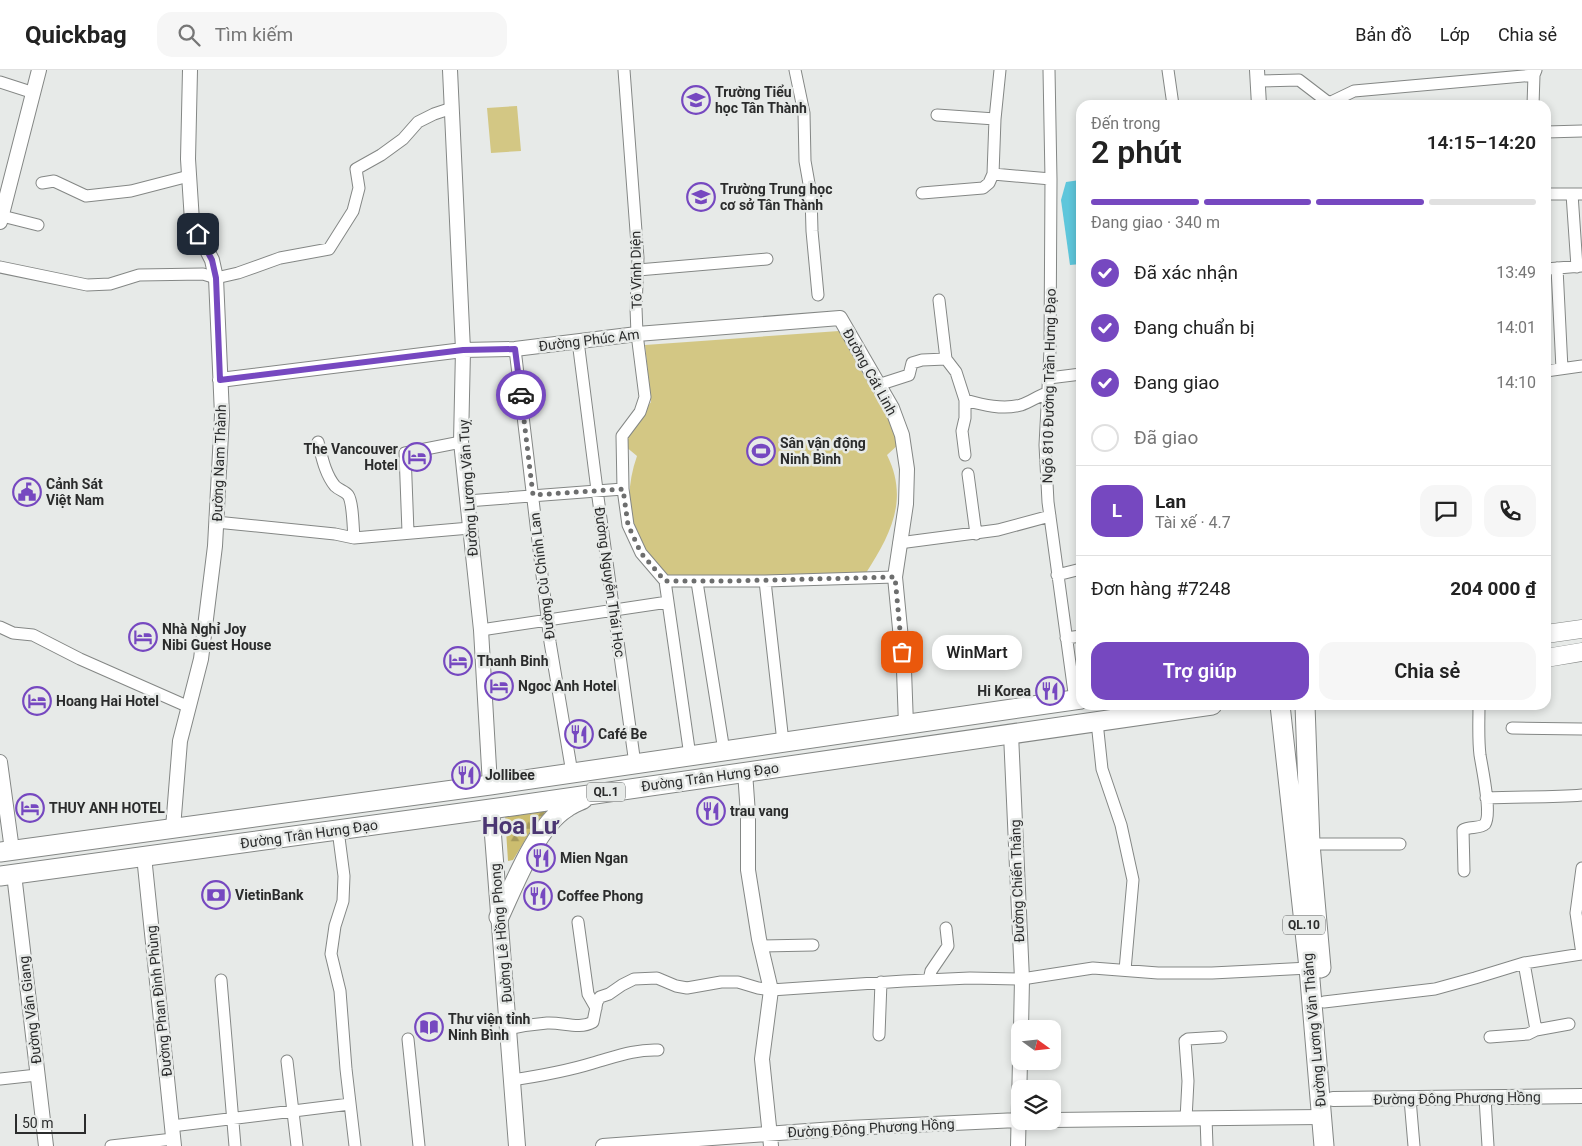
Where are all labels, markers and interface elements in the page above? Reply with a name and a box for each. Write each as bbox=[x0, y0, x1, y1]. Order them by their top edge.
search box bbox=[157, 12, 507, 57]
text: Quickbag bbox=[25, 21, 127, 49]
icon: search bbox=[175, 21, 203, 49]
text: Tìm kiếm bbox=[215, 23, 293, 46]
text: Bản đồ bbox=[1355, 24, 1412, 45]
text: Lớp bbox=[1440, 24, 1470, 45]
text: Chia sẻ bbox=[1498, 24, 1557, 45]
place label: Trường Tiểu học Tân Thành bbox=[715, 84, 807, 116]
school or university icon: Trường Tiểu học Tân Thành bbox=[681, 85, 711, 115]
text: Đến trong bbox=[1091, 114, 1160, 133]
text: 14:15–14:20 bbox=[1427, 131, 1536, 154]
text: 2 phút bbox=[1091, 133, 1182, 171]
place label: Trường Trung học cơ sở Tân Thành bbox=[720, 181, 832, 213]
school or university icon: Trường Trung học cơ sở Tân Thành bbox=[686, 182, 716, 212]
pin bbox=[177, 213, 219, 255]
text: Đang giao · 340 m bbox=[1091, 213, 1220, 232]
icon: home bbox=[184, 220, 212, 248]
street label: Tô Vĩnh Diện bbox=[627, 231, 645, 309]
icon: check bbox=[1091, 259, 1119, 287]
text: Đã xác nhận bbox=[1134, 261, 1238, 284]
text: 13:49 bbox=[1496, 263, 1536, 282]
street label: Ngõ 810 Đường Trần Hưng Đạo bbox=[1039, 288, 1059, 484]
icon: check bbox=[1091, 314, 1119, 342]
text: Đang chuẩn bị bbox=[1134, 316, 1255, 339]
text: 14:01 bbox=[1496, 318, 1536, 337]
street label: Đường Phúc Am bbox=[538, 326, 640, 354]
street label: Đường Cát Linh bbox=[840, 326, 900, 418]
icon: check bbox=[1091, 369, 1119, 397]
courier bbox=[496, 370, 546, 420]
text: Đang giao bbox=[1134, 371, 1219, 394]
text: 14:10 bbox=[1496, 373, 1536, 392]
icon: car bbox=[507, 381, 535, 409]
street label: Đường Nam Thành bbox=[209, 404, 229, 522]
street label: Đường Lương Văn Tuỵ bbox=[455, 419, 482, 557]
text: Đã giao bbox=[1134, 426, 1198, 449]
place label: Sân vận động Ninh Bình bbox=[780, 435, 866, 467]
sports icon: Sân vận động Ninh Bình bbox=[746, 436, 776, 466]
place label: The Vancouver Hotel bbox=[304, 441, 398, 473]
hotel icon: The Vancouver Hotel bbox=[402, 442, 432, 472]
place label: Cảnh Sát Việt Nam bbox=[46, 476, 104, 508]
public building icon: Cảnh Sát Việt Nam bbox=[12, 477, 42, 507]
button: chat bbox=[1420, 485, 1472, 537]
button: phone bbox=[1484, 485, 1536, 537]
text: Lan bbox=[1155, 490, 1186, 513]
text: L bbox=[1112, 499, 1122, 522]
street label: Đường Nguyễn Thái Học bbox=[592, 506, 628, 658]
street label: Đường Cù Chính Lan bbox=[526, 512, 558, 640]
text: Tài xế · 4.7 bbox=[1155, 513, 1231, 532]
text: Đơn hàng #7248 bbox=[1091, 577, 1231, 600]
text: 204 000 ₫ bbox=[1450, 577, 1536, 600]
place label: Nhà Nghỉ Joy Nibi Guest House bbox=[162, 621, 272, 653]
hotel icon: Nhà Nghỉ Joy Nibi Guest House bbox=[128, 622, 158, 652]
pin bbox=[881, 631, 923, 673]
callout: WinMart bbox=[932, 634, 1022, 670]
icon: bag bbox=[888, 638, 916, 666]
button: Trợ giúp bbox=[1091, 642, 1309, 700]
button: Chia sẻ bbox=[1319, 642, 1536, 700]
text: WinMart bbox=[946, 643, 1008, 662]
hotel icon: Thanh Binh bbox=[443, 646, 473, 676]
place label: Thanh Binh bbox=[477, 653, 549, 669]
hotel icon: Ngoc Anh Hotel bbox=[484, 671, 514, 701]
restaurant icon: Hi Korea bbox=[1035, 676, 1065, 706]
place label: Ngoc Anh Hotel bbox=[518, 678, 617, 694]
place label: Hi Korea bbox=[977, 683, 1031, 699]
hotel icon: Hoang Hai Hotel bbox=[22, 686, 52, 716]
place label: Hoang Hai Hotel bbox=[56, 693, 159, 709]
restaurant icon: Café Be bbox=[564, 719, 594, 749]
place label: Café Be bbox=[598, 726, 647, 742]
street label: Đường Trân Hưng Đạo bbox=[640, 759, 780, 795]
restaurant icon: Jollibee bbox=[451, 760, 481, 790]
place label: Jollibee bbox=[485, 767, 535, 783]
road number: QL.1 bbox=[587, 782, 625, 802]
hotel icon: THUY ANH HOTEL bbox=[15, 793, 45, 823]
restaurant icon: trau vang bbox=[696, 796, 726, 826]
place label: THUY ANH HOTEL bbox=[49, 800, 165, 816]
place label: trau vang bbox=[730, 803, 789, 819]
district label: Hoa Lư bbox=[482, 812, 560, 840]
street label: Đường Trân Hưng Đạo bbox=[239, 816, 379, 852]
street label: Đường Chiến Thắng bbox=[1007, 819, 1027, 943]
restaurant icon: Mien Ngan bbox=[526, 843, 556, 873]
place label: Mien Ngan bbox=[560, 850, 628, 866]
street label: Đuờng Lê Hồng Phong bbox=[487, 863, 515, 1003]
bank icon: VietinBank bbox=[201, 880, 231, 910]
restaurant icon: Coffee Phong bbox=[523, 881, 553, 911]
place label: VietinBank bbox=[235, 887, 304, 903]
place label: Coffee Phong bbox=[557, 888, 643, 904]
road number: QL.10 bbox=[1283, 916, 1325, 934]
street label: Đường Phan Đình Phùng bbox=[143, 925, 175, 1077]
street label: Đường Lương Văn Thăng bbox=[1299, 952, 1329, 1108]
street label: Đường Vân Giang bbox=[15, 955, 45, 1065]
place label: Thư viện tỉnh Ninh Bình bbox=[448, 1011, 531, 1043]
library icon: Thư viện tỉnh Ninh Bình bbox=[414, 1012, 444, 1042]
north arrow bbox=[1011, 1020, 1061, 1070]
map controls bbox=[1011, 1020, 1061, 1130]
button: layers bbox=[1011, 1080, 1061, 1130]
street label: Đường Đông Phương Hồng bbox=[1373, 1089, 1541, 1107]
scale bar bbox=[15, 1111, 86, 1134]
text: 50 m bbox=[22, 1115, 54, 1131]
street label: Đường Đông Phương Hồng bbox=[787, 1116, 955, 1140]

